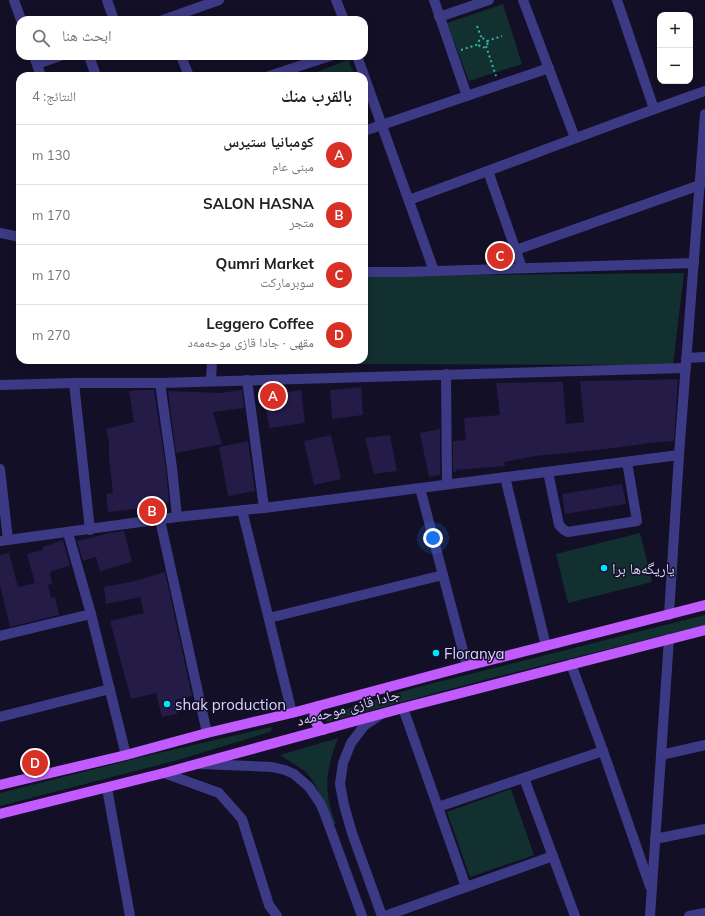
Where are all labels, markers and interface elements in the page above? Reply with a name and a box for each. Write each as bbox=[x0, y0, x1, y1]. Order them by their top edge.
map controls bbox=[657, 12, 693, 84]
button: + bbox=[657, 12, 693, 48]
search box bbox=[16, 16, 368, 60]
text: ابحث هنا bbox=[62, 26, 112, 45]
icon: search bbox=[30, 27, 52, 49]
button: − bbox=[657, 48, 693, 84]
text: بالقرب منك bbox=[281, 85, 352, 106]
text: النتائج: 4 bbox=[32, 88, 76, 104]
text: كومبانيا ستيرس bbox=[223, 132, 314, 151]
text: 130 m bbox=[32, 147, 70, 163]
text: A bbox=[334, 147, 344, 163]
text: مبنى عام bbox=[272, 158, 314, 174]
text: SALON HASNA bbox=[203, 194, 314, 213]
text: 170 m bbox=[32, 207, 70, 223]
text: B bbox=[335, 207, 344, 223]
text: متجر bbox=[289, 214, 314, 230]
pin: C bbox=[487, 241, 513, 271]
text: Qumri Market bbox=[216, 254, 314, 273]
text: 170 m bbox=[32, 267, 70, 283]
text: C bbox=[335, 267, 343, 283]
text: سوبرماركت bbox=[260, 274, 314, 290]
text: Leggero Coffee bbox=[206, 314, 314, 333]
text: 270 m bbox=[32, 327, 70, 343]
text: D bbox=[334, 327, 344, 343]
text: مقهى · جادا قازی موحەمەد bbox=[187, 334, 314, 350]
pin: A bbox=[260, 381, 286, 411]
pin: B bbox=[139, 496, 165, 526]
your location bbox=[423, 528, 443, 548]
place label: یاریگەها برا bbox=[612, 559, 675, 578]
marker: یاریگەها برا bbox=[599, 563, 609, 573]
place label: Floranya bbox=[444, 644, 504, 663]
marker: Floranya bbox=[431, 648, 441, 658]
street label: جادا قازی موحەمەد bbox=[294, 684, 402, 731]
place label: shak production bbox=[175, 695, 286, 714]
marker: shak production bbox=[162, 699, 172, 709]
pin: D bbox=[22, 748, 48, 778]

